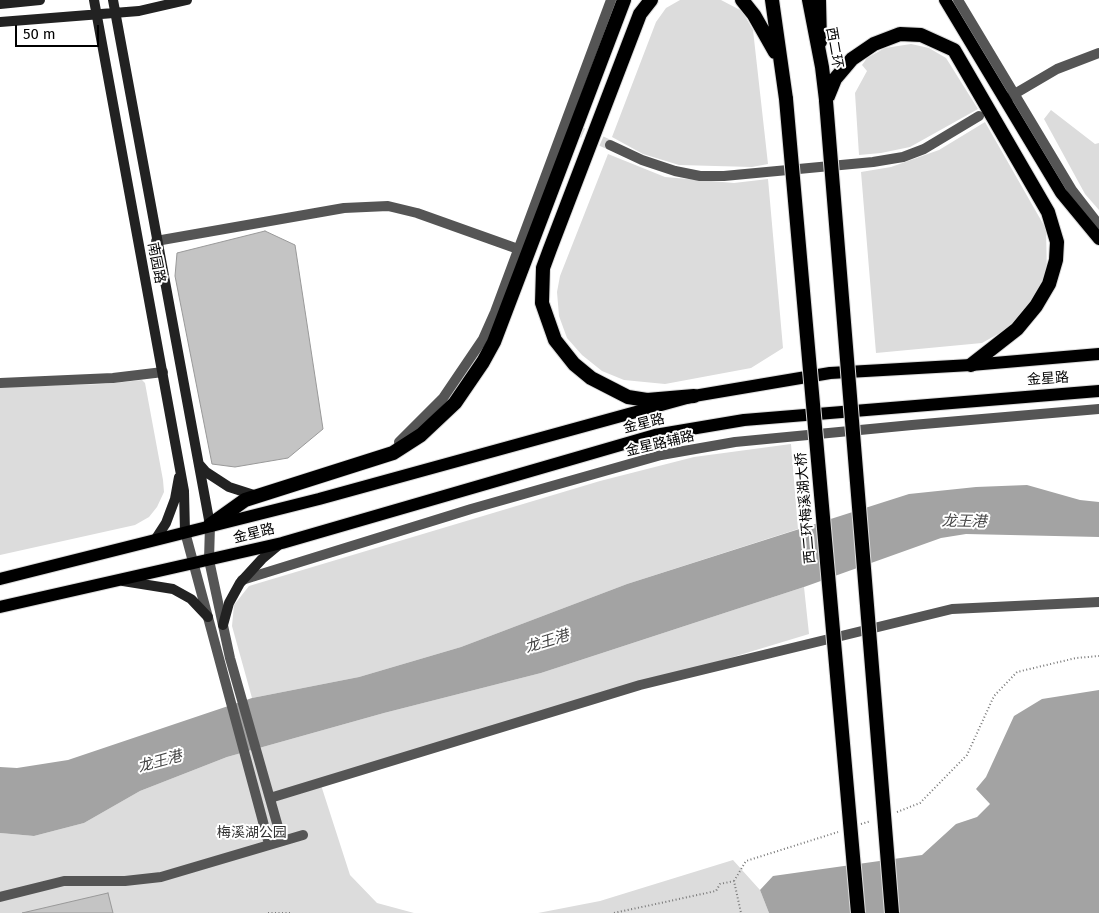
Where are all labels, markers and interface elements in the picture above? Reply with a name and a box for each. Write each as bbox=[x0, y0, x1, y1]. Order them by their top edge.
scale bar bbox=[18, 15, 101, 47]
text: 50 m bbox=[23, 25, 56, 43]
street label: 西二环 bbox=[822, 26, 846, 70]
street label: 南园路 bbox=[144, 241, 168, 285]
street label: 金星路 bbox=[1026, 369, 1070, 389]
street label: 金星路 bbox=[622, 411, 666, 437]
street label: 金星路辅路 bbox=[624, 428, 696, 460]
street label: 西二环梅溪湖大桥 bbox=[793, 451, 819, 565]
water label: 龙王港 bbox=[941, 513, 987, 531]
street label: 金星路 bbox=[232, 521, 276, 547]
water label: 龙王港 bbox=[523, 627, 571, 657]
water label: 龙王港 bbox=[136, 747, 184, 777]
park label: 梅溪湖公园 bbox=[217, 825, 287, 841]

